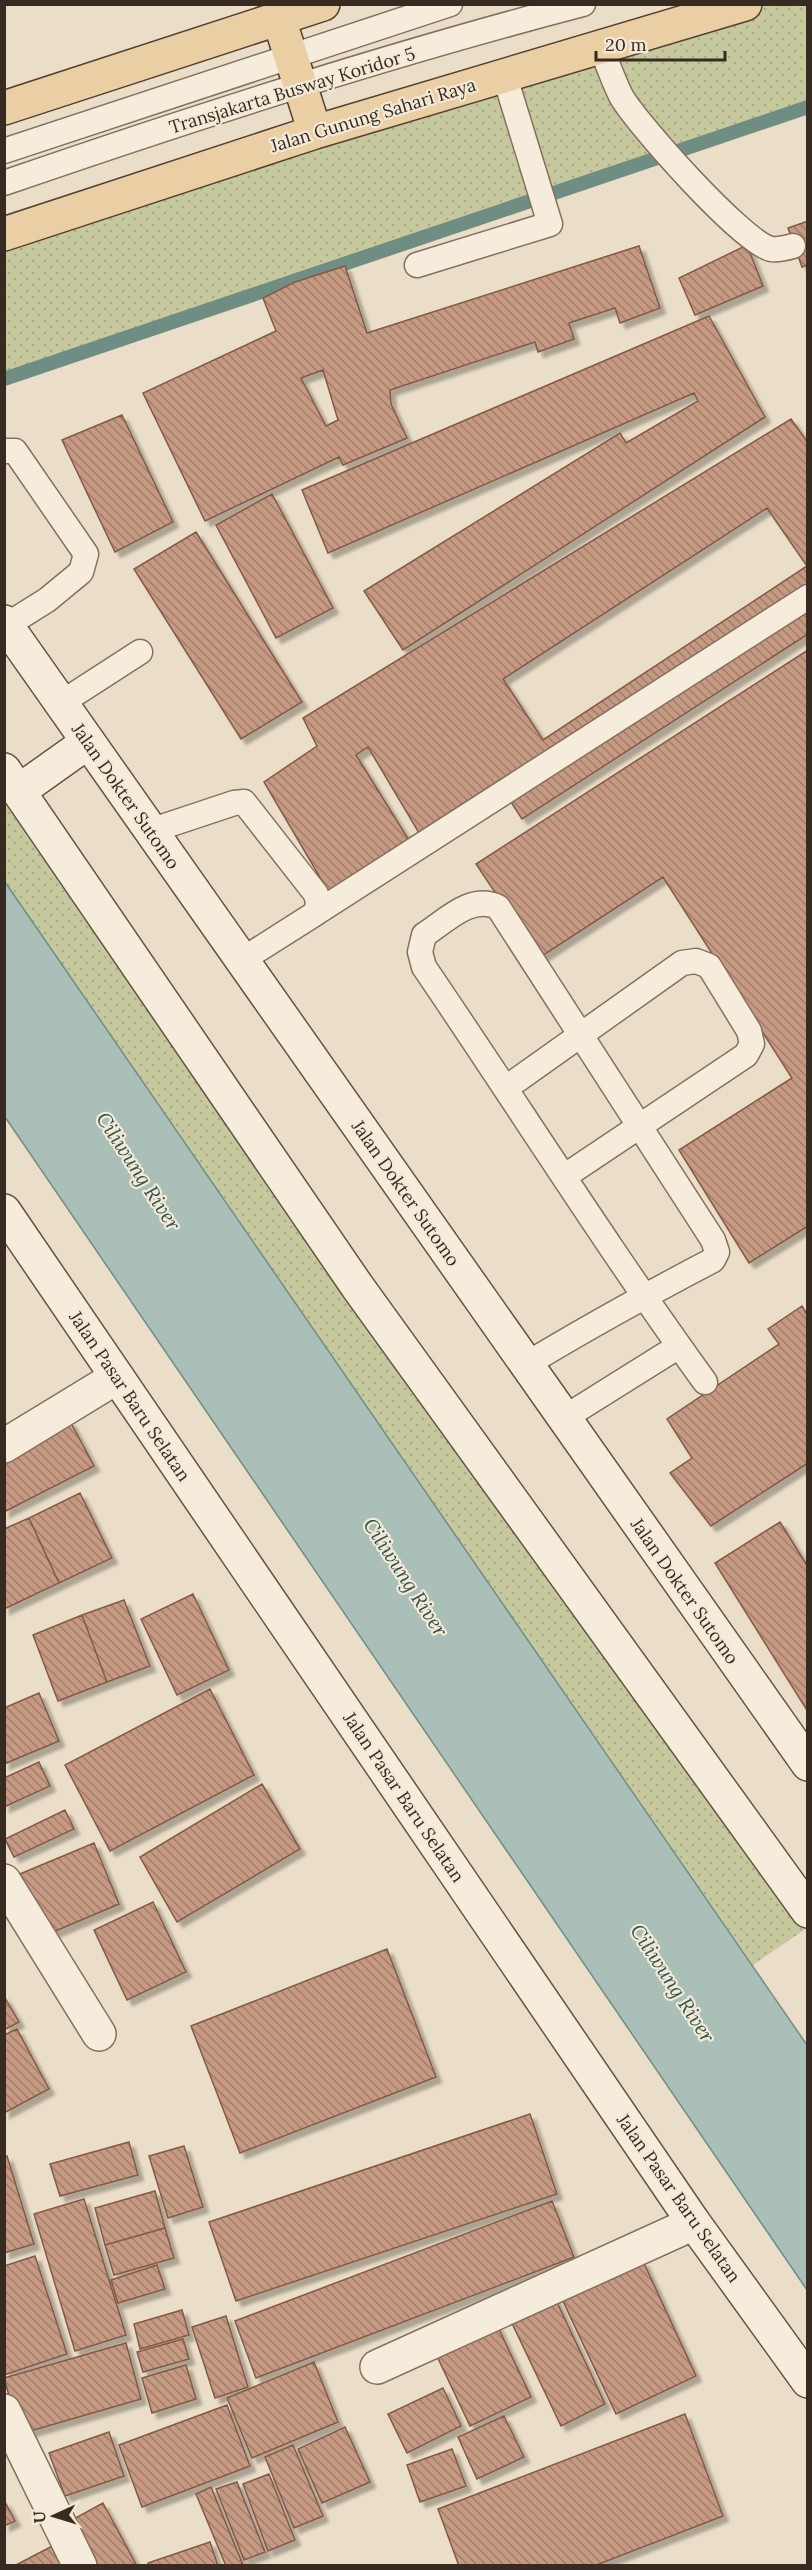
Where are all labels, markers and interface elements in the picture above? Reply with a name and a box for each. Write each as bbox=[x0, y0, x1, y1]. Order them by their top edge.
scale bar bbox=[596, 24, 725, 62]
text: 20 m bbox=[605, 33, 647, 56]
street label: Transjakarta Busway Koridor 5 bbox=[166, 42, 418, 138]
street label: Jalan Gunung Sahari Raya bbox=[267, 73, 479, 158]
street label: Jalan Dokter Sutomo bbox=[66, 718, 185, 874]
water label: Ciliwung River bbox=[91, 1107, 187, 1236]
street label: Jalan Dokter Sutomo bbox=[346, 1115, 465, 1271]
street label: Jalan Pasar Baru Selatan bbox=[64, 1306, 196, 1486]
water label: Ciliwung River bbox=[358, 1513, 454, 1642]
street label: Jalan Dokter Sutomo bbox=[625, 1513, 744, 1669]
street label: Jalan Pasar Baru Selatan bbox=[338, 1707, 470, 1887]
water label: Ciliwung River bbox=[625, 1919, 721, 2048]
street label: Jalan Pasar Baru Selatan bbox=[611, 2108, 746, 2287]
north arrow bbox=[24, 2486, 84, 2546]
text: U bbox=[29, 2510, 49, 2524]

